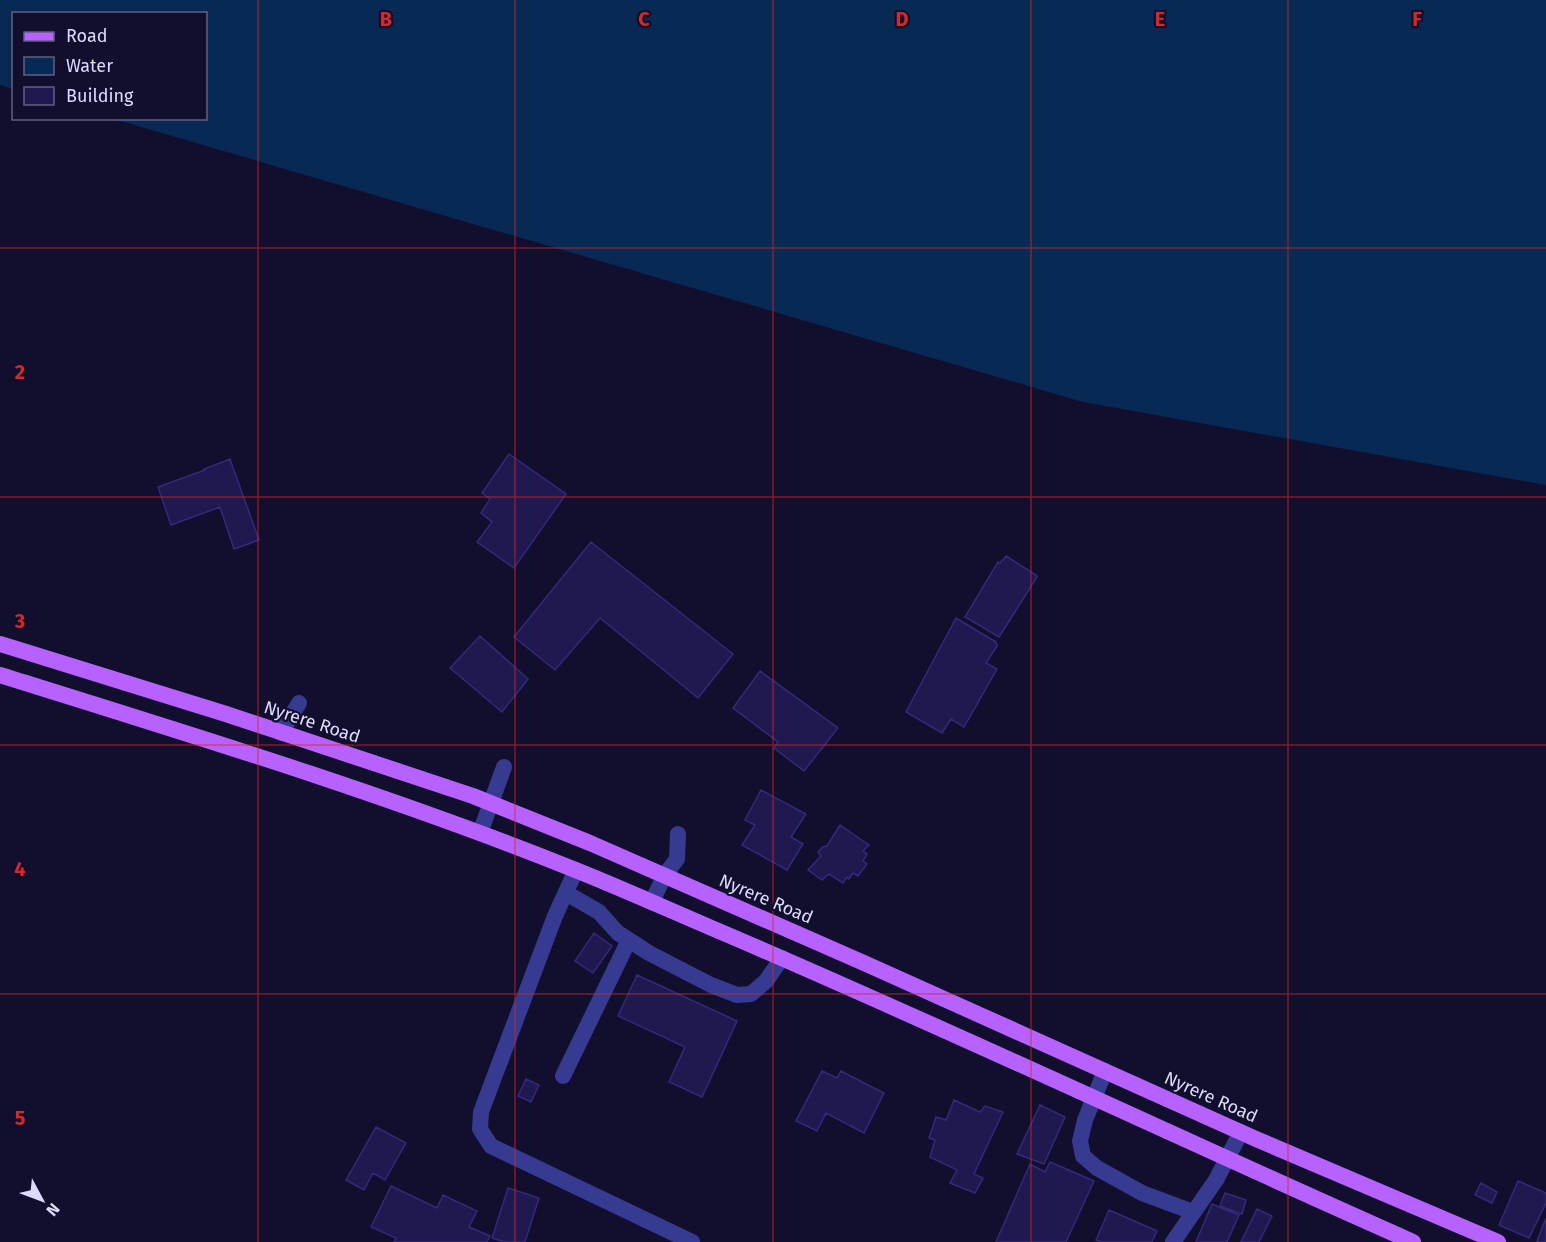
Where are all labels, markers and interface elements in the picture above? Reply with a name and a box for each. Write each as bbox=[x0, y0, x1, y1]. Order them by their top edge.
text: B bbox=[380, 7, 392, 31]
text: C bbox=[638, 7, 650, 31]
text: D bbox=[895, 7, 909, 31]
text: E bbox=[1155, 7, 1165, 31]
text: F bbox=[1412, 7, 1422, 31]
legend bbox=[12, 12, 207, 120]
text: Road bbox=[66, 25, 108, 47]
text: Water bbox=[66, 55, 113, 77]
text: Building bbox=[66, 85, 134, 107]
text: 2 bbox=[15, 360, 25, 384]
text: 3 bbox=[14, 609, 25, 633]
street label: Nyrere Road bbox=[261, 696, 363, 748]
text: 4 bbox=[14, 857, 26, 881]
street label: Nyrere Road bbox=[716, 869, 816, 929]
street label: Nyrere Road bbox=[1161, 1067, 1261, 1127]
text: 5 bbox=[15, 1106, 26, 1130]
north arrow bbox=[12, 1170, 72, 1230]
text: N bbox=[42, 1199, 64, 1220]

